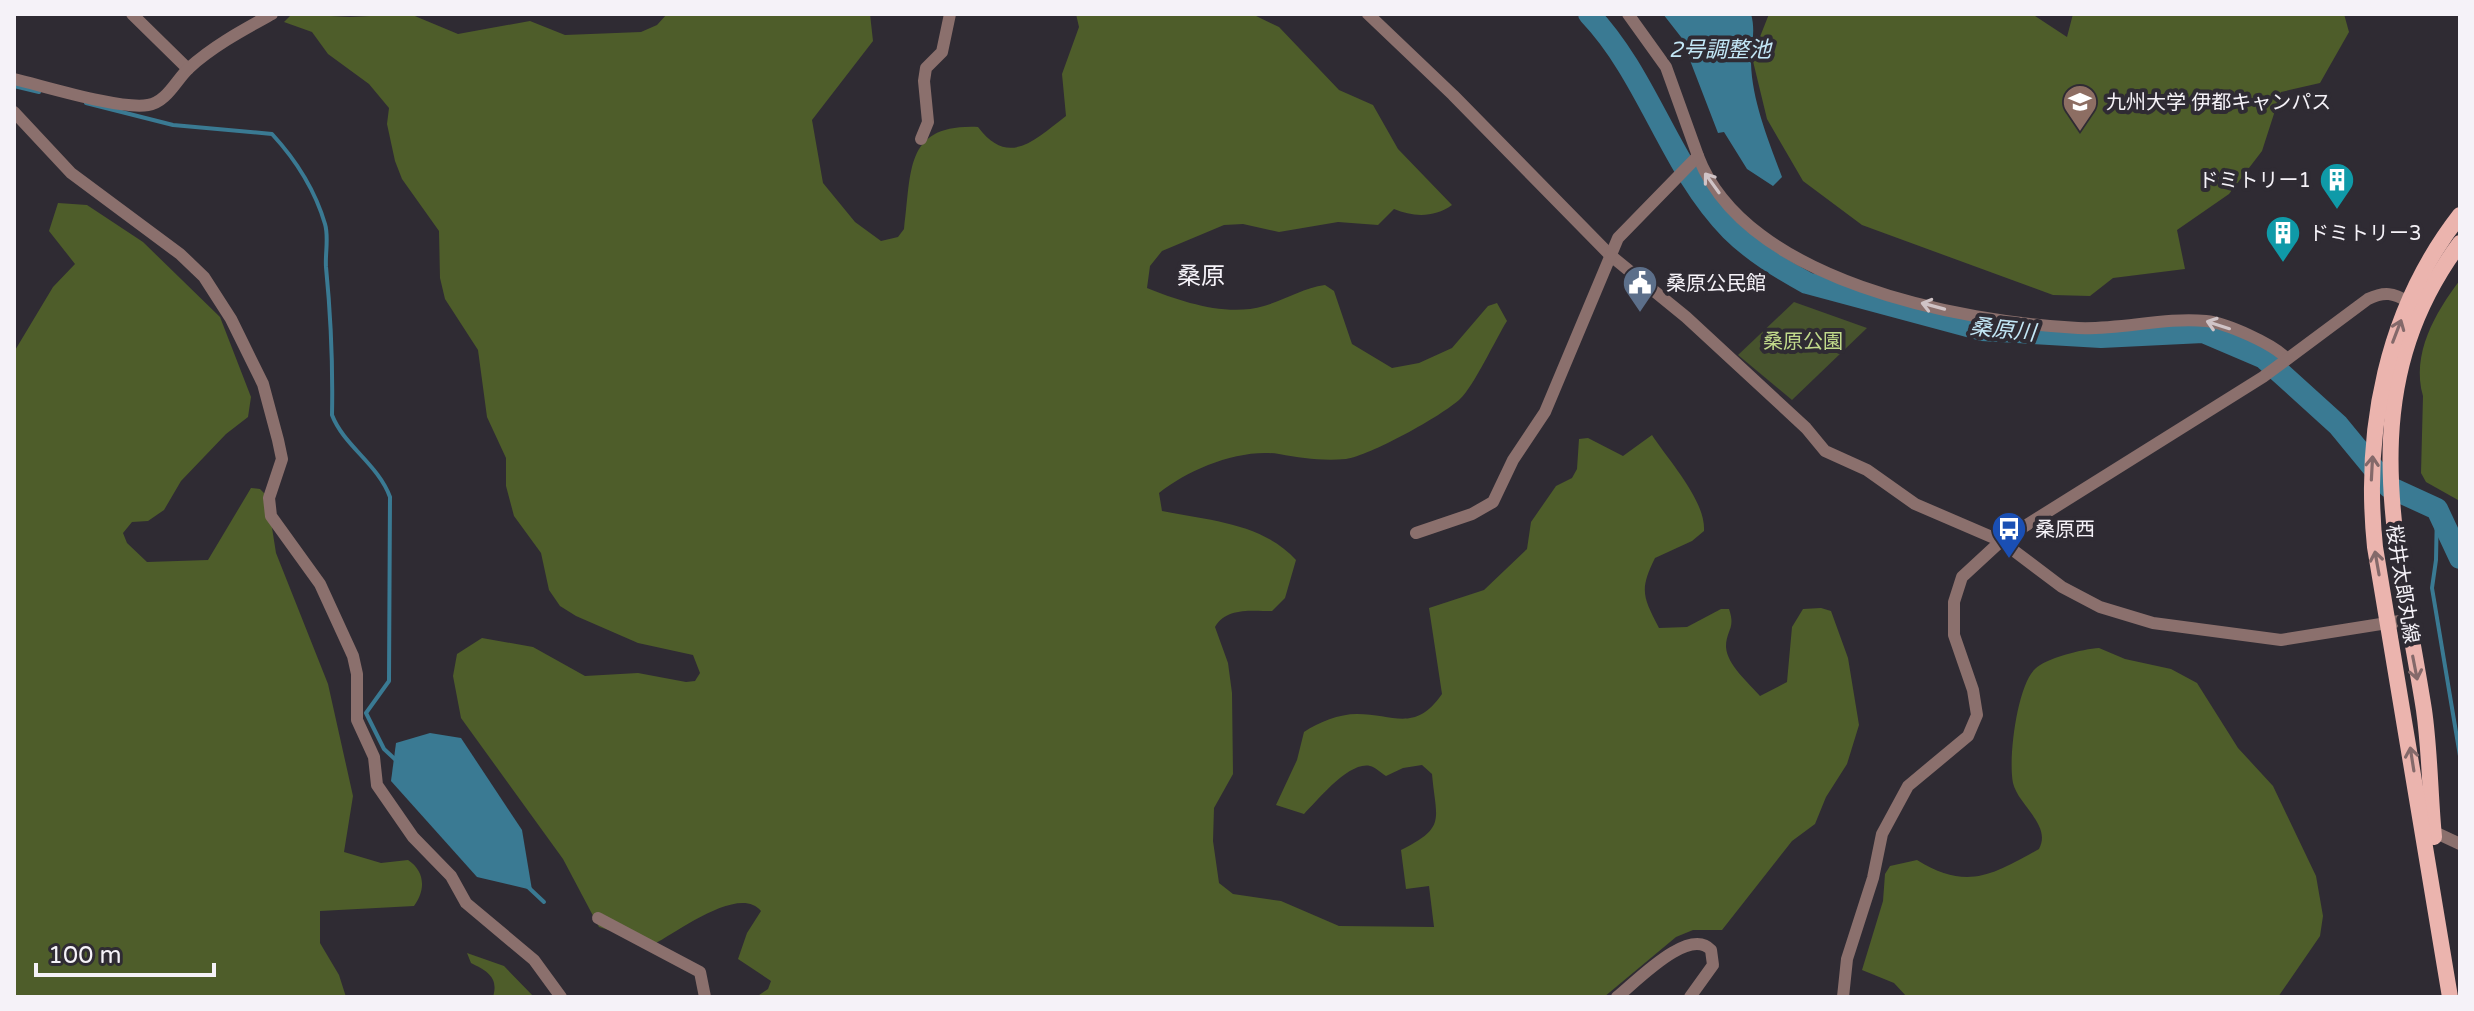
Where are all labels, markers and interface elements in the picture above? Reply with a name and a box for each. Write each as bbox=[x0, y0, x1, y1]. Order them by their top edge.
water label: 2号調整池 bbox=[1669, 37, 1773, 63]
school or university icon: 九州大学 伊都キャンパス bbox=[2061, 83, 2099, 133]
place label: 九州大学 伊都キャンパス bbox=[2106, 91, 2331, 115]
building icon: ドミトリー1 bbox=[2318, 161, 2356, 211]
place label: ドミトリー1 bbox=[2198, 169, 2311, 193]
one-way arrow bbox=[1704, 173, 1721, 194]
building icon: ドミトリー3 bbox=[2264, 214, 2302, 264]
place label: ドミトリー3 bbox=[2309, 222, 2422, 246]
district label: 桑原 bbox=[1177, 262, 1225, 291]
public building icon: 桑原公民館 bbox=[1621, 264, 1659, 314]
place label: 桑原公民館 bbox=[1666, 272, 1766, 296]
one-way arrow bbox=[1921, 298, 1947, 313]
water label: 桑原川 bbox=[1969, 314, 2039, 347]
one-way arrow bbox=[2206, 317, 2231, 332]
one-way arrow bbox=[2391, 319, 2405, 344]
park label: 桑原公園 bbox=[1763, 330, 1843, 354]
one-way arrow bbox=[2365, 455, 2380, 482]
bus stop icon: 桑原西 bbox=[1990, 510, 2028, 560]
place label: 桑原西 bbox=[2035, 518, 2095, 542]
street label: 桜井太郎丸線 bbox=[2381, 523, 2423, 645]
one-way arrow bbox=[2369, 550, 2384, 576]
one-way arrow bbox=[2409, 654, 2424, 680]
one-way arrow bbox=[2404, 747, 2419, 772]
scale bar bbox=[36, 927, 214, 977]
text: 100 m bbox=[48, 941, 122, 970]

